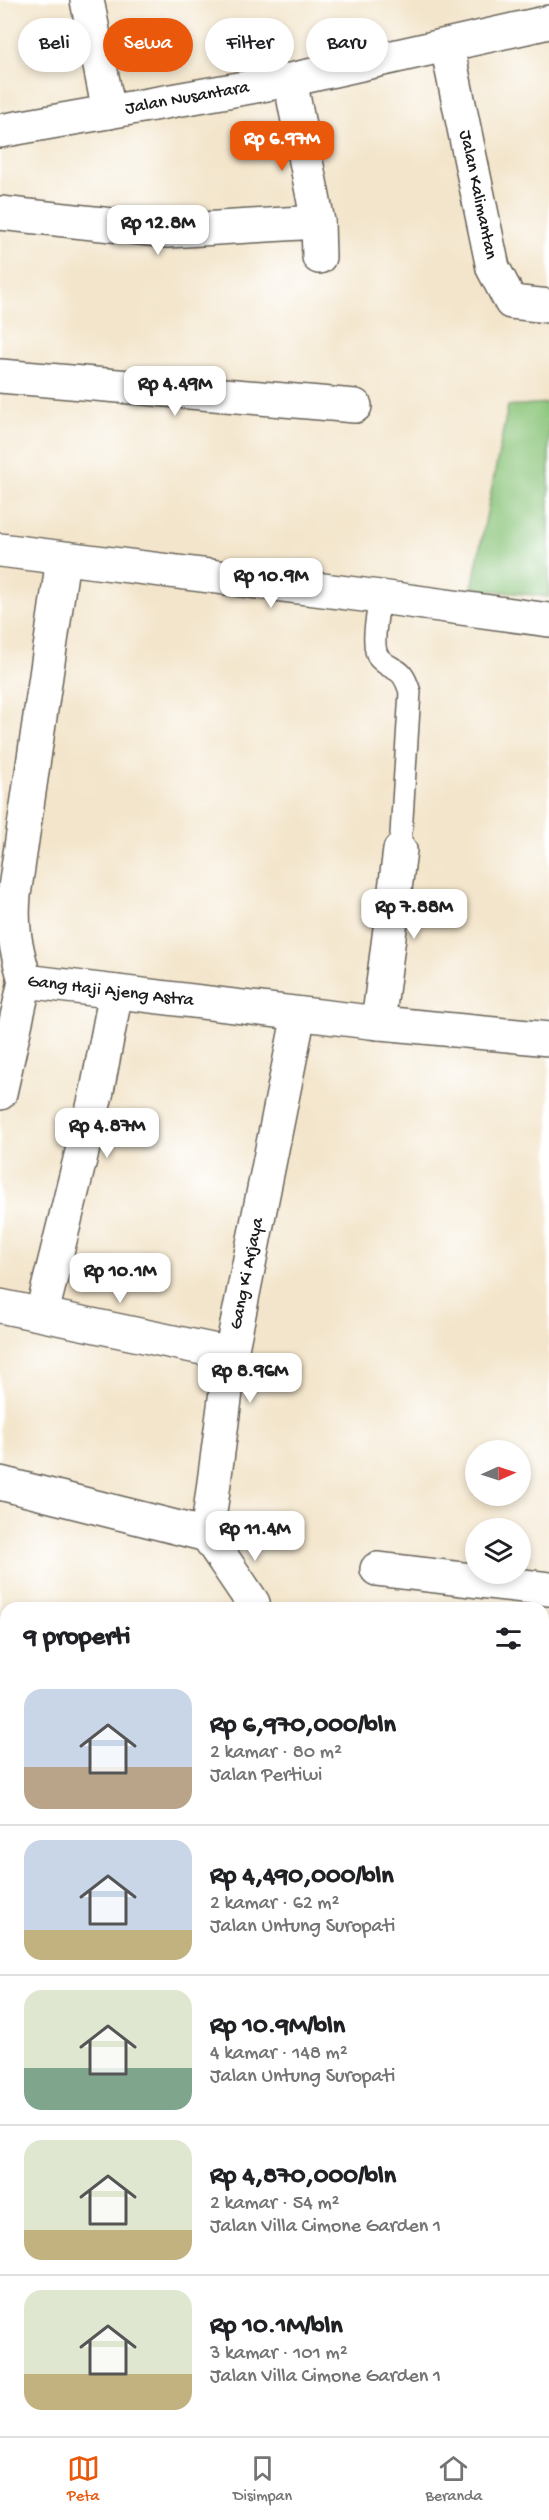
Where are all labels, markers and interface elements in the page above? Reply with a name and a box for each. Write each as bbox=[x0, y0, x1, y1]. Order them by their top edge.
chip: Beli bbox=[18, 18, 91, 72]
chip: Sewa bbox=[103, 18, 193, 72]
chip: Filter bbox=[205, 18, 294, 72]
chip: Baru bbox=[306, 18, 388, 72]
street label: Jalan Nusantara bbox=[124, 77, 252, 119]
pin: Rp 6.97M bbox=[220, 121, 344, 172]
street label: Jalan Kalimantan bbox=[454, 128, 502, 262]
text: Rp 6.97M bbox=[244, 129, 320, 152]
pin: Rp 12.8M bbox=[96, 205, 220, 256]
text: Rp 12.8M bbox=[121, 213, 195, 236]
pin: Rp 4.49M bbox=[113, 366, 237, 417]
text: Rp 4.49M bbox=[138, 374, 212, 397]
pin: Rp 10.9M bbox=[209, 558, 333, 609]
text: Rp 10.9M bbox=[234, 566, 308, 589]
pin: Rp 7.88M bbox=[352, 889, 476, 940]
text: Rp 7.88M bbox=[375, 897, 453, 920]
street label: Gang Haji Ajeng Astra bbox=[26, 971, 196, 1012]
pin: Rp 4.87M bbox=[45, 1108, 169, 1159]
text: Rp 4.87M bbox=[69, 1116, 145, 1139]
street label: Gang Ki Arjaya bbox=[226, 1215, 269, 1331]
pin: Rp 10.1M bbox=[58, 1253, 182, 1304]
text: Rp 10.1M bbox=[84, 1261, 156, 1284]
pin: Rp 8.96M bbox=[188, 1353, 312, 1404]
text: Rp 8.96M bbox=[212, 1361, 288, 1384]
north arrow bbox=[465, 1440, 531, 1506]
map controls bbox=[465, 1440, 531, 1584]
pin: Rp 11.4M bbox=[193, 1511, 317, 1562]
button: layers bbox=[465, 1518, 531, 1584]
text: Rp 11.4M bbox=[220, 1519, 290, 1542]
icon: filters bbox=[492, 1622, 525, 1655]
text: 9 properti bbox=[24, 1623, 130, 1654]
text: Rp 6,970,000/bln bbox=[210, 1711, 396, 1742]
icon: home bbox=[72, 1713, 144, 1785]
text: 2 kamar · 80 m² bbox=[210, 1742, 342, 1765]
text: Jalan Pertiwi bbox=[210, 1765, 322, 1788]
text: Rp 4,490,000/bln bbox=[210, 1862, 394, 1893]
icon: home bbox=[72, 1864, 144, 1936]
text: 2 kamar · 62 m² bbox=[210, 1893, 340, 1916]
text: Jalan Untung Suropati bbox=[210, 1916, 395, 1939]
text: Rp 10.9M/bln bbox=[210, 2012, 345, 2043]
icon: home bbox=[72, 2014, 144, 2086]
text: 4 kamar · 148 m² bbox=[210, 2043, 348, 2066]
text: Jalan Untung Suropati bbox=[210, 2066, 395, 2089]
text: Rp 4,870,000/bln bbox=[210, 2162, 396, 2193]
icon: home bbox=[72, 2164, 144, 2236]
text: 2 kamar · 54 m² bbox=[210, 2193, 340, 2216]
text: Jalan Villa Cimone Garden 1 bbox=[210, 2216, 441, 2239]
text: Rp 10.1M/bln bbox=[210, 2312, 343, 2343]
icon: home bbox=[72, 2314, 144, 2386]
text: 3 kamar · 101 m² bbox=[210, 2343, 348, 2366]
text: Jalan Villa Cimone Garden 1 bbox=[210, 2366, 441, 2389]
tab: Peta bbox=[67, 2452, 100, 2507]
tab: Disimpan bbox=[233, 2452, 292, 2507]
tab: Beranda bbox=[425, 2452, 482, 2507]

